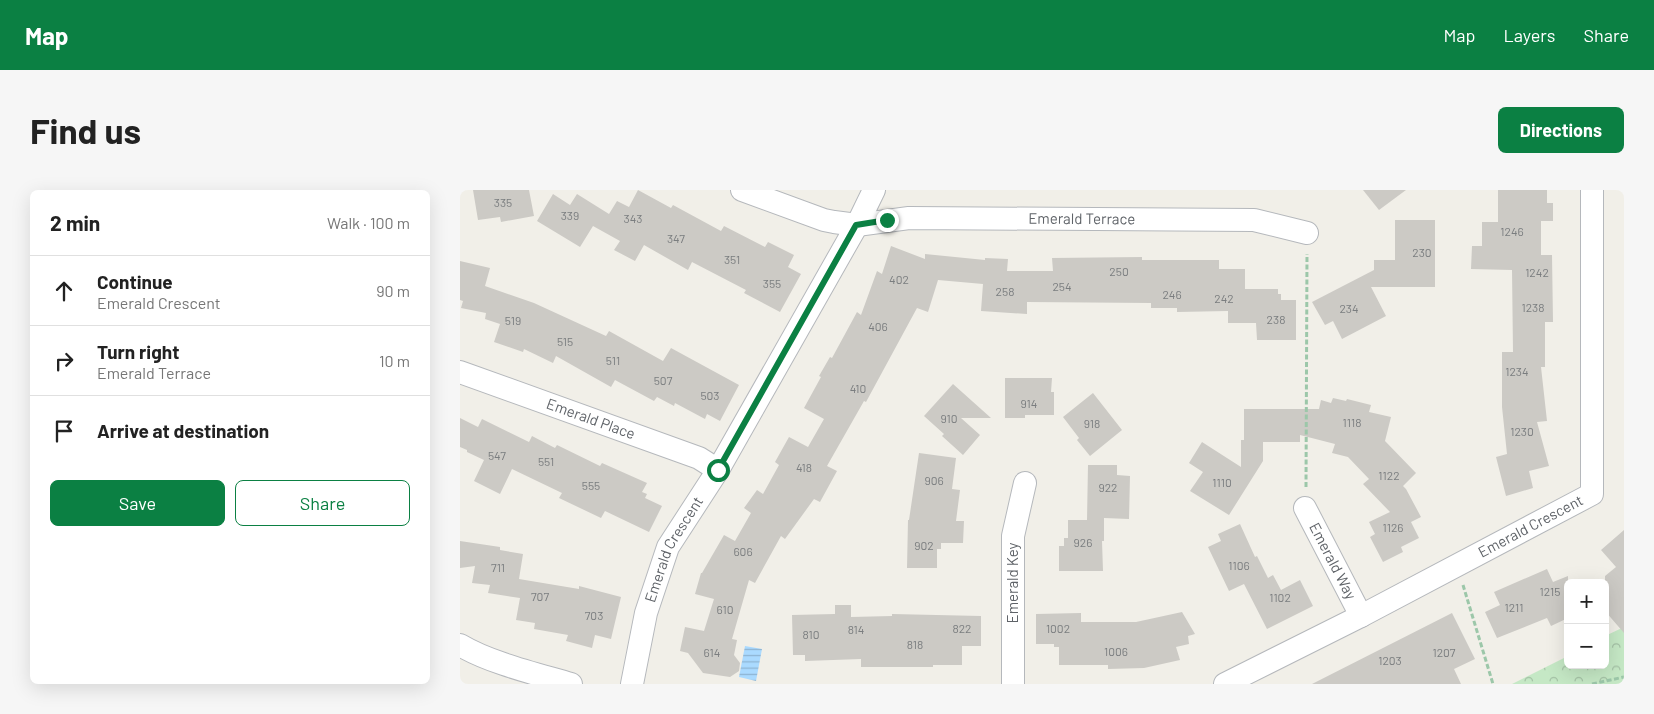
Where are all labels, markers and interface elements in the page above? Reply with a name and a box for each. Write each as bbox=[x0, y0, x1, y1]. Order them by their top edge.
text: Map bbox=[25, 21, 68, 50]
text: Map bbox=[1443, 24, 1475, 46]
text: Layers bbox=[1503, 24, 1556, 46]
text: Share bbox=[1584, 24, 1629, 46]
button: Directions bbox=[1498, 107, 1624, 153]
text: Find us bbox=[30, 109, 141, 151]
house number: 335 bbox=[494, 195, 512, 209]
house number: 339 bbox=[561, 208, 579, 222]
route end bbox=[876, 209, 899, 232]
street label: Emerald Terrace bbox=[1028, 209, 1135, 227]
text: 2 min bbox=[50, 210, 100, 235]
house number: 343 bbox=[624, 211, 642, 225]
text: Walk · 100 m bbox=[327, 213, 410, 232]
house number: 1246 bbox=[1500, 224, 1524, 238]
house number: 347 bbox=[667, 231, 685, 245]
house number: 230 bbox=[1412, 245, 1432, 259]
house number: 351 bbox=[724, 252, 740, 266]
house number: 250 bbox=[1109, 264, 1129, 278]
house number: 1242 bbox=[1525, 265, 1549, 279]
text: Continue bbox=[97, 270, 173, 293]
house number: 402 bbox=[889, 272, 909, 286]
house number: 355 bbox=[763, 276, 781, 290]
icon: ahead bbox=[50, 277, 78, 305]
house number: 254 bbox=[1052, 279, 1072, 293]
text: 90 m bbox=[376, 281, 410, 300]
house number: 258 bbox=[996, 284, 1014, 298]
house number: 246 bbox=[1162, 287, 1182, 301]
house number: 242 bbox=[1214, 291, 1234, 305]
text: Emerald Crescent bbox=[97, 293, 221, 312]
house number: 1238 bbox=[1522, 300, 1545, 314]
house number: 234 bbox=[1339, 301, 1359, 315]
house number: 238 bbox=[1267, 312, 1285, 326]
house number: 519 bbox=[505, 313, 521, 327]
house number: 406 bbox=[868, 319, 888, 333]
house number: 515 bbox=[557, 334, 573, 348]
text: Turn right bbox=[97, 340, 179, 363]
icon: right bbox=[50, 347, 78, 375]
text: 10 m bbox=[379, 351, 410, 370]
house number: 511 bbox=[606, 353, 620, 367]
text: Emerald Terrace bbox=[97, 363, 211, 382]
house number: 1234 bbox=[1505, 364, 1529, 378]
house number: 507 bbox=[654, 373, 673, 387]
house number: 410 bbox=[850, 381, 866, 395]
house number: 503 bbox=[700, 388, 720, 402]
street label: Emerald Place bbox=[544, 394, 638, 442]
house number: 914 bbox=[1021, 396, 1037, 410]
house number: 910 bbox=[941, 411, 958, 425]
house number: 1118 bbox=[1343, 415, 1361, 429]
house number: 918 bbox=[1084, 416, 1100, 430]
icon: arrive bbox=[50, 417, 78, 445]
text: Arrive at destination bbox=[97, 419, 269, 442]
house number: 1230 bbox=[1510, 424, 1534, 438]
house number: 547 bbox=[488, 448, 506, 462]
house number: 551 bbox=[538, 454, 554, 468]
route start bbox=[707, 459, 730, 482]
house number: 418 bbox=[796, 460, 812, 474]
house number: 1122 bbox=[1378, 468, 1400, 482]
house number: 906 bbox=[924, 473, 944, 487]
house number: 1110 bbox=[1212, 475, 1232, 489]
house number: 555 bbox=[582, 478, 600, 492]
button: Save bbox=[50, 480, 225, 526]
button: Share bbox=[235, 480, 410, 526]
house number: 922 bbox=[1098, 480, 1118, 494]
street label: Emerald Crescent bbox=[1475, 490, 1586, 561]
street label: Emerald Crescent bbox=[640, 493, 706, 605]
street label: Emerald Way bbox=[1306, 519, 1361, 602]
house number: 1126 bbox=[1382, 520, 1404, 534]
house number: 926 bbox=[1074, 535, 1092, 549]
house number: 902 bbox=[914, 538, 934, 552]
street label: Emerald Key bbox=[1003, 543, 1021, 623]
house number: 606 bbox=[733, 544, 753, 558]
house number: 1106 bbox=[1228, 558, 1250, 572]
house number: 711 bbox=[491, 560, 505, 574]
map controls bbox=[1564, 579, 1609, 669]
button: + bbox=[1564, 579, 1609, 624]
house number: 1215 bbox=[1540, 584, 1560, 598]
house number: 707 bbox=[531, 589, 549, 603]
house number: 1102 bbox=[1269, 590, 1291, 604]
house number: 1211 bbox=[1505, 600, 1523, 614]
house number: 610 bbox=[717, 602, 733, 616]
house number: 703 bbox=[585, 608, 603, 622]
house number: 822 bbox=[952, 621, 972, 635]
house number: 1002 bbox=[1046, 621, 1070, 635]
house number: 814 bbox=[848, 622, 864, 636]
button: − bbox=[1564, 624, 1609, 669]
house number: 810 bbox=[803, 627, 819, 641]
house number: 818 bbox=[907, 637, 923, 651]
house number: 1006 bbox=[1104, 644, 1128, 658]
house number: 614 bbox=[704, 645, 720, 659]
house number: 1207 bbox=[1432, 645, 1456, 659]
house number: 1203 bbox=[1378, 653, 1402, 667]

